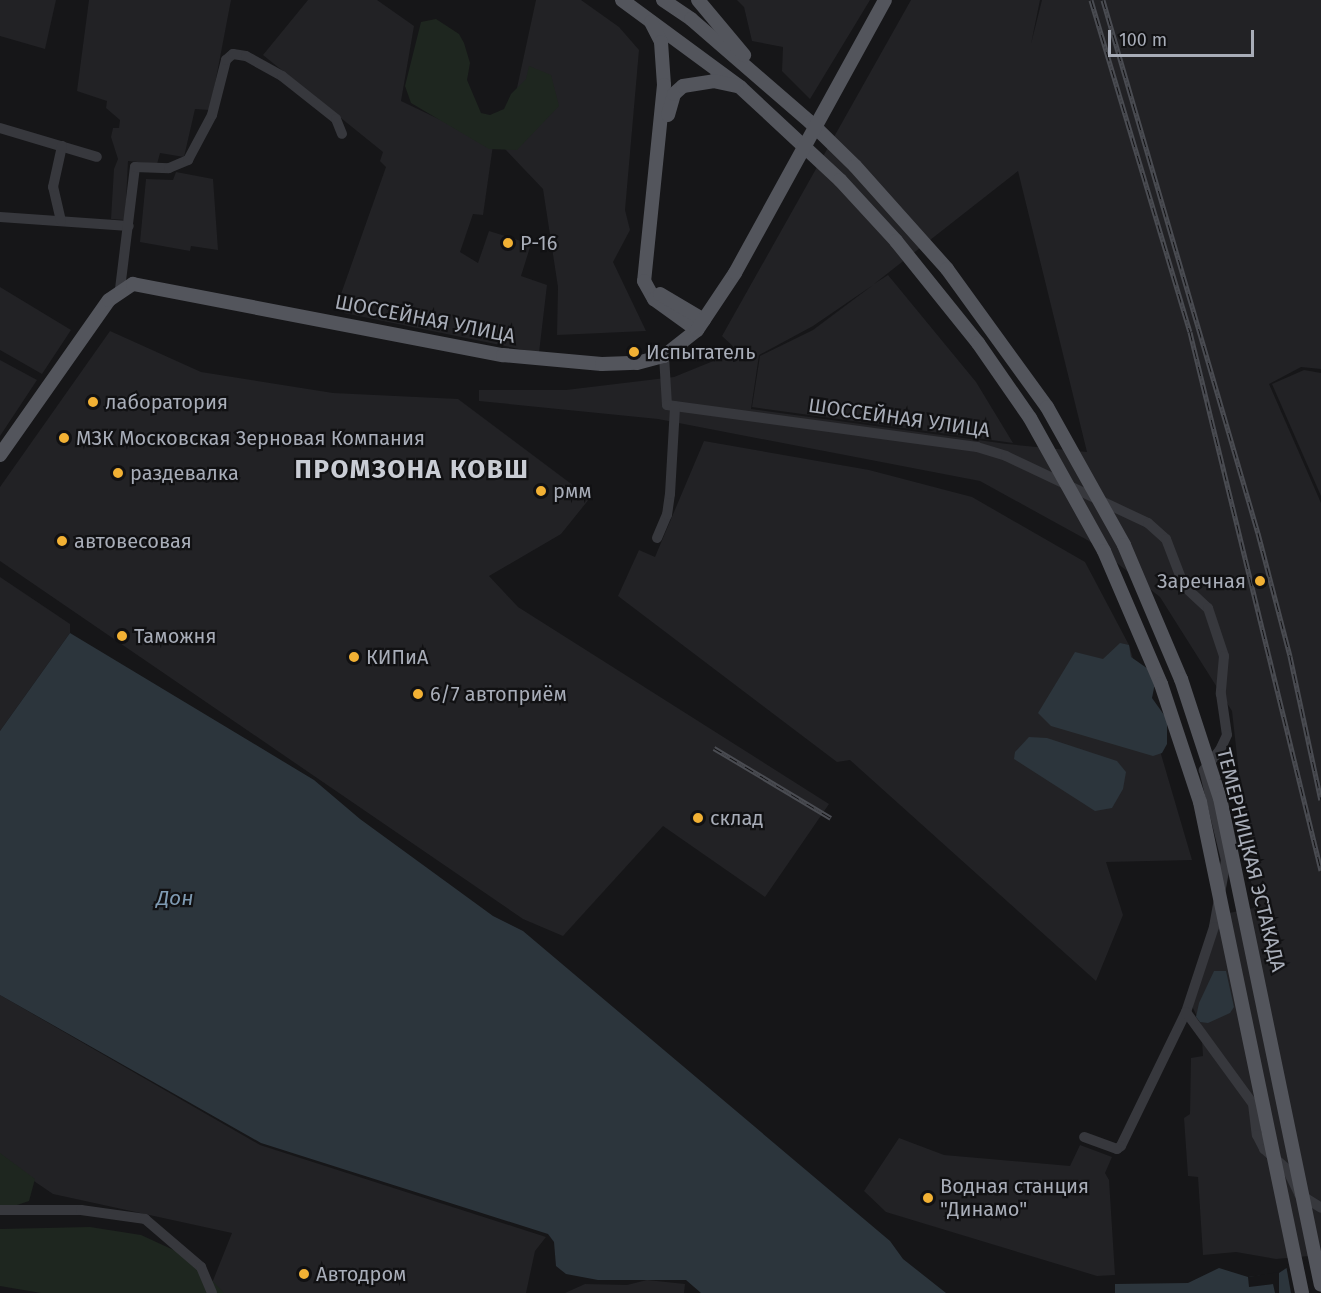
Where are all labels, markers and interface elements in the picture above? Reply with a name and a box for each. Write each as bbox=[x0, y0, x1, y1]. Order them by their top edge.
scale bar bbox=[1111, 18, 1256, 56]
text: 100 m bbox=[1119, 29, 1167, 51]
place label: Р-16 bbox=[520, 231, 557, 255]
marker: Р-16 bbox=[501, 236, 515, 250]
street label: ШОССЕЙНАЯ УЛИЦА bbox=[333, 290, 517, 348]
place label: Испытатель bbox=[646, 340, 755, 364]
marker: Испытатель bbox=[627, 345, 641, 359]
place label: лаборатория bbox=[105, 390, 228, 414]
street label: ШОССЕЙНАЯ УЛИЦА bbox=[807, 393, 991, 443]
marker: лаборатория bbox=[86, 395, 100, 409]
place label: МЗК Московская Зерновая Компания bbox=[76, 426, 425, 450]
marker: МЗК Московская Зерновая Компания bbox=[57, 431, 71, 445]
district label: ПРОМЗОНА КОВШ bbox=[295, 454, 529, 486]
place label: раздевалка bbox=[130, 461, 239, 485]
marker: раздевалка bbox=[111, 466, 125, 480]
place label: рмм bbox=[553, 479, 592, 503]
marker: рмм bbox=[534, 484, 548, 498]
place label: автовесовая bbox=[74, 529, 192, 553]
marker: автовесовая bbox=[55, 534, 69, 548]
place label: Заречная bbox=[1157, 569, 1246, 593]
marker: Заречная bbox=[1251, 572, 1269, 590]
place label: Таможня bbox=[134, 624, 216, 648]
marker: Таможня bbox=[115, 629, 129, 643]
place label: КИПиА bbox=[366, 645, 428, 669]
marker: КИПиА bbox=[347, 650, 361, 664]
place label: 6/7 автоприём bbox=[430, 682, 567, 706]
marker: 6/7 автоприём bbox=[411, 687, 425, 701]
street label: ТЕМЕРНИЦКАЯ ЭСТАКАДА bbox=[1212, 746, 1290, 974]
place label: склад bbox=[710, 806, 763, 830]
marker: склад bbox=[691, 811, 705, 825]
water label: Дон bbox=[156, 885, 194, 911]
place label: Водная станция "Динамо" bbox=[940, 1174, 1089, 1221]
marker: Водная станция "Динамо" bbox=[921, 1191, 935, 1205]
place label: Автодром bbox=[316, 1262, 406, 1286]
marker: Автодром bbox=[297, 1267, 311, 1281]

